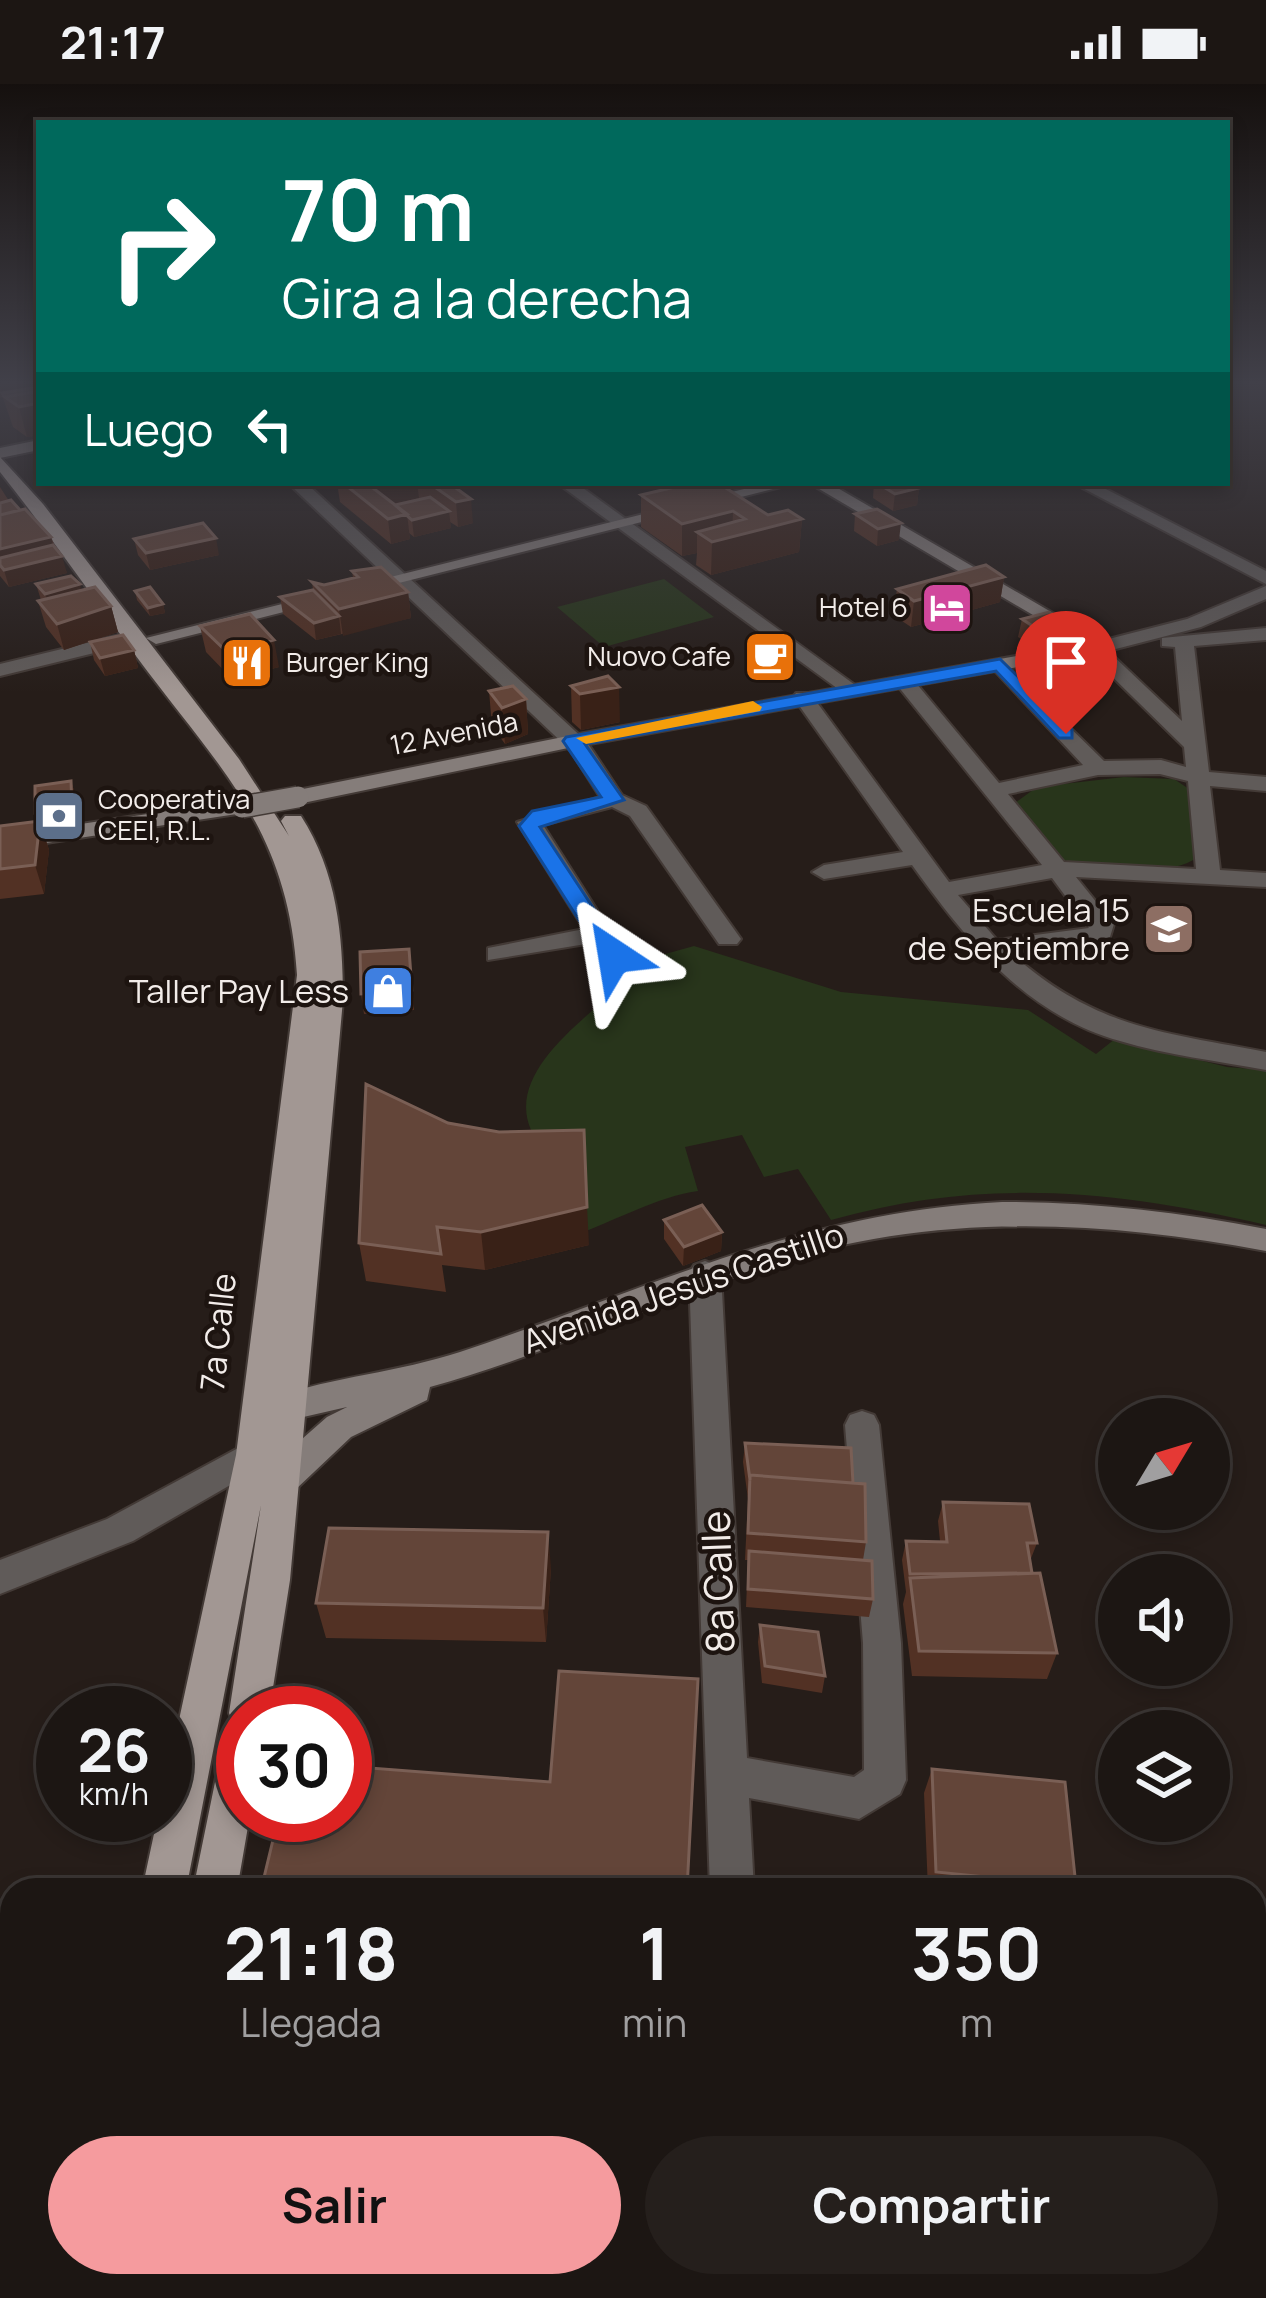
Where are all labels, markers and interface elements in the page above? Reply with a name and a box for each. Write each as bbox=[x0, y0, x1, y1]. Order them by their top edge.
text: 21:17 bbox=[60, 11, 166, 73]
text: 70 m bbox=[282, 151, 474, 266]
icon: right bbox=[84, 168, 240, 324]
text: Gira a la derecha bbox=[282, 260, 692, 334]
icon: left bbox=[237, 396, 303, 462]
text: Luego bbox=[84, 398, 213, 460]
hotel icon: Hotel 6 bbox=[919, 580, 975, 636]
place label: Hotel 6 bbox=[819, 588, 908, 625]
pin bbox=[1015, 611, 1117, 734]
cafe icon: Nuovo Cafe bbox=[742, 629, 798, 685]
icon: arrive bbox=[1033, 629, 1099, 695]
restaurant icon: Burger King bbox=[219, 635, 275, 691]
place label: Nuovo Cafe bbox=[587, 637, 731, 674]
place label: Burger King bbox=[286, 643, 429, 680]
street label: 12 Avenida bbox=[387, 702, 521, 763]
place label: Cooperativa CEEI, R.L. bbox=[98, 780, 250, 848]
bank icon: Cooperativa CEEI, R.L. bbox=[31, 788, 87, 844]
place label: Escuela 15 de Septiembre bbox=[908, 887, 1130, 970]
position arrow bbox=[551, 893, 677, 1019]
school or university icon: Escuela 15 de Septiembre bbox=[1141, 901, 1197, 957]
shop icon: Taller Pay Less bbox=[360, 963, 416, 1019]
place label: Taller Pay Less bbox=[129, 968, 349, 1013]
street label: Avenida Jesús Castillo bbox=[516, 1211, 849, 1364]
street label: 7a Calle bbox=[189, 1271, 246, 1393]
north arrow bbox=[1098, 1398, 1230, 1530]
map controls bbox=[1098, 1398, 1230, 1842]
street label: 8a Calle bbox=[688, 1510, 746, 1654]
button: sound bbox=[1098, 1554, 1230, 1686]
speed limit sign: 30 bbox=[216, 1686, 372, 1842]
text: 26 bbox=[77, 1708, 151, 1790]
button: layers bbox=[1098, 1710, 1230, 1842]
text: km/h bbox=[79, 1773, 149, 1814]
text: 21:18 bbox=[224, 1903, 398, 2002]
text: 1 bbox=[639, 1903, 670, 2002]
text: 350 bbox=[911, 1903, 1042, 2002]
text: Llegada bbox=[240, 1995, 382, 2049]
text: min bbox=[622, 1995, 687, 2049]
text: m bbox=[960, 1995, 993, 2049]
button: Salir bbox=[48, 2136, 621, 2274]
button: Compartir bbox=[645, 2136, 1218, 2274]

